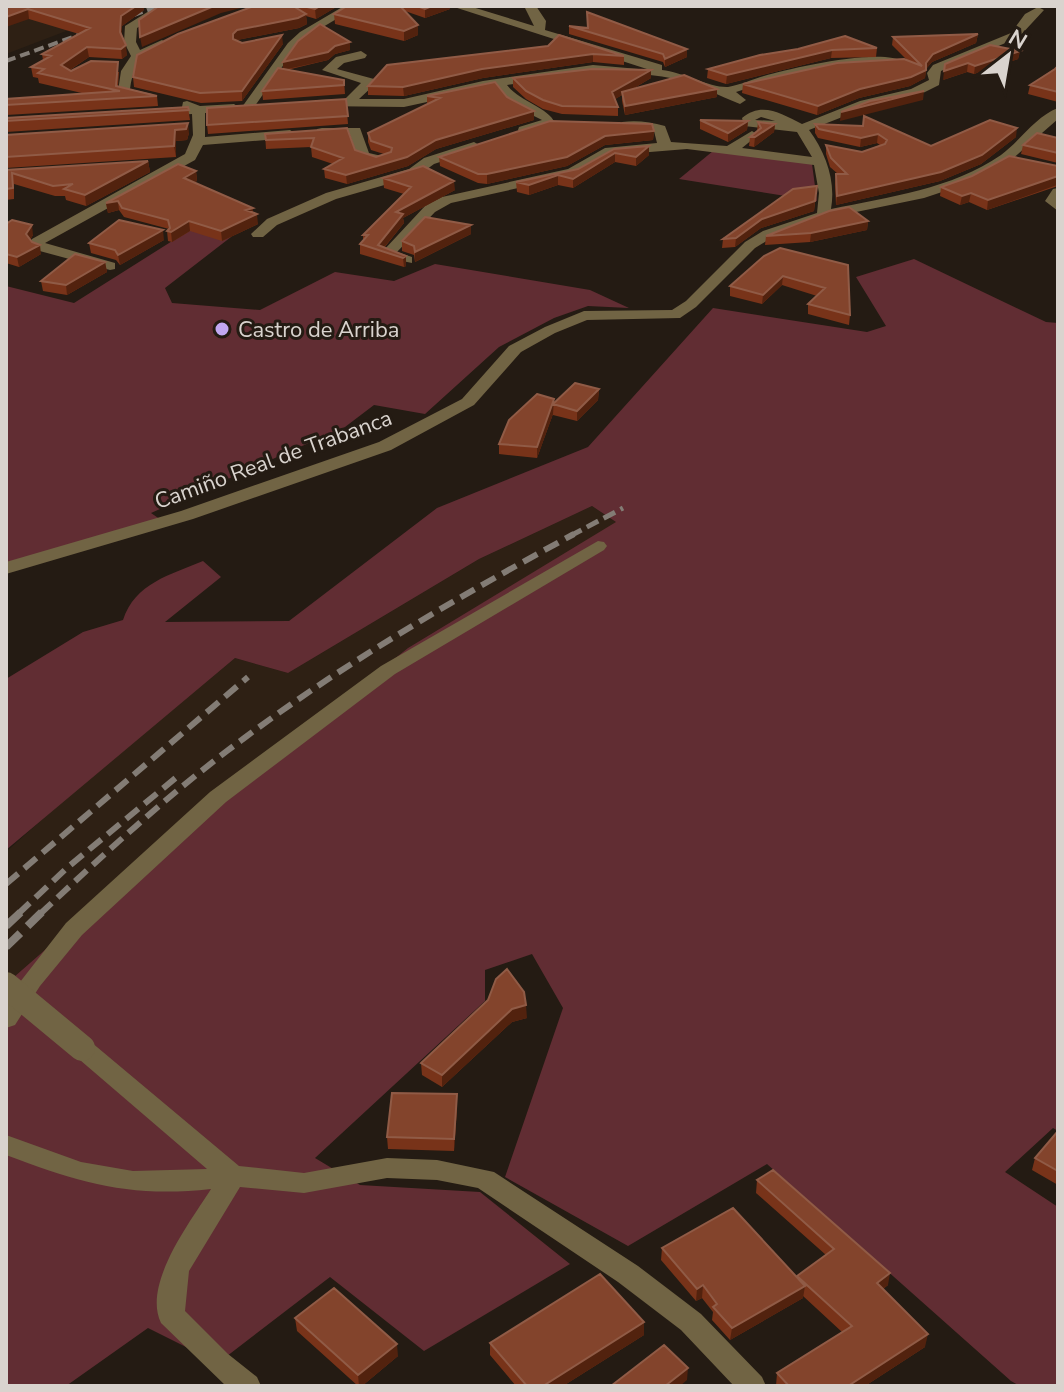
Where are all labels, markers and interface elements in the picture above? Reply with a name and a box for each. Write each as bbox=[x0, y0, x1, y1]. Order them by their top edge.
north arrow bbox=[968, 16, 1048, 96]
text: N bbox=[1003, 23, 1033, 57]
place label: Castro de Arriba bbox=[238, 315, 399, 345]
marker: Castro de Arriba bbox=[213, 320, 231, 338]
street label: Camiño Real de Trabanca bbox=[151, 403, 396, 517]

